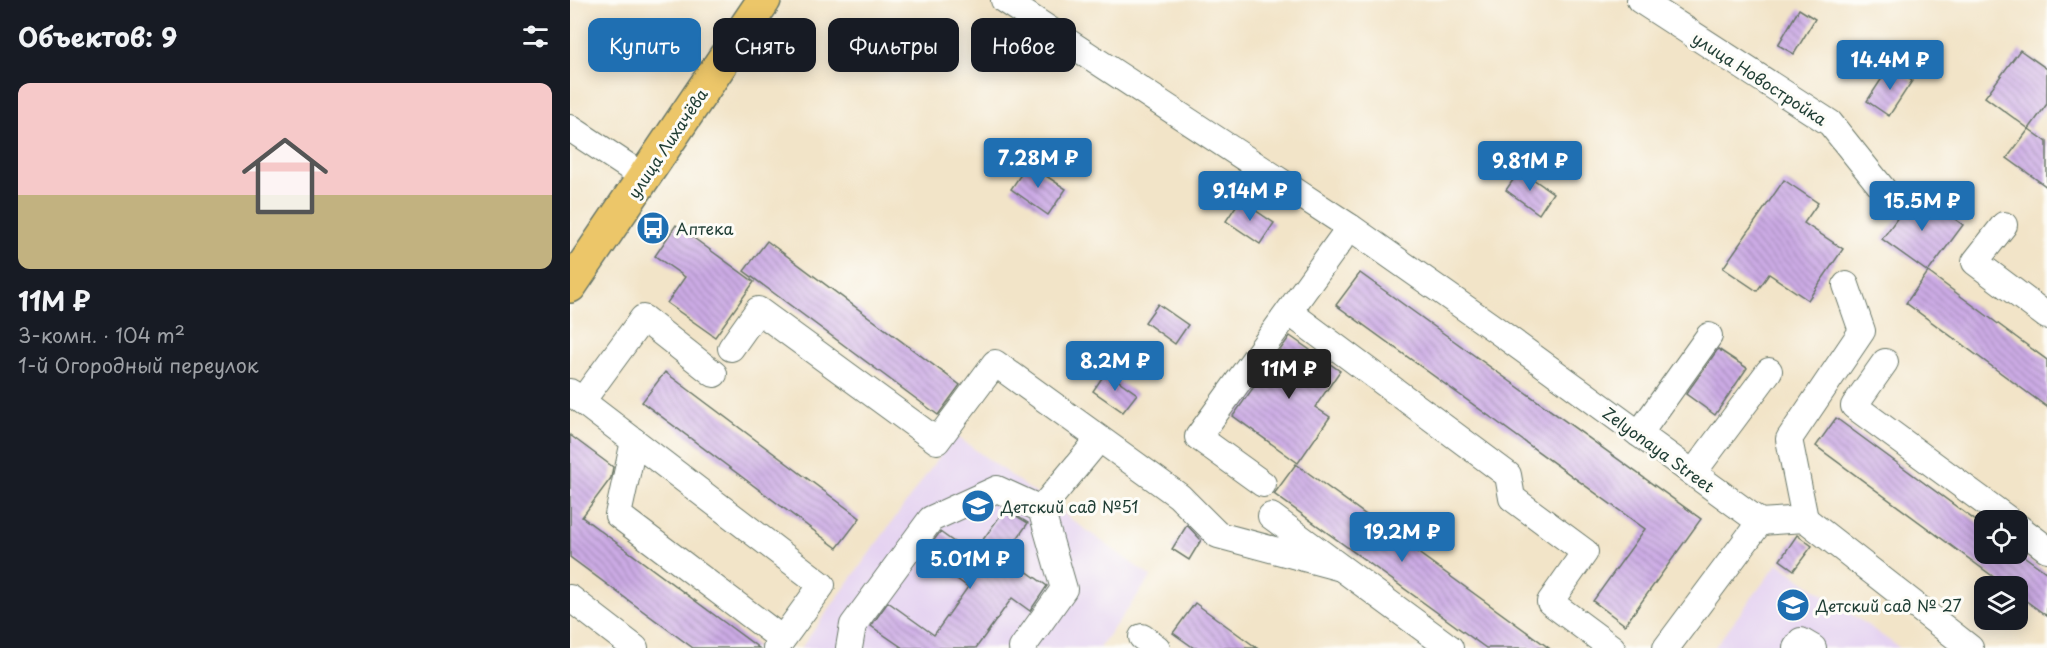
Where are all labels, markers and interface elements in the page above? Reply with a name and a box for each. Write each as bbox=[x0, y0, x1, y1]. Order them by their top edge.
text: Объектов: 9 bbox=[18, 17, 177, 56]
chip: Купить bbox=[588, 18, 701, 72]
chip: Снять bbox=[713, 18, 816, 72]
chip: Фильтры bbox=[828, 18, 959, 72]
chip: Новое bbox=[971, 18, 1076, 72]
icon: filters bbox=[519, 20, 552, 53]
street label: улица Новостройка bbox=[1688, 25, 1832, 131]
pin: 14.4M ₽ bbox=[1835, 40, 1945, 91]
text: 14.4M ₽ bbox=[1851, 44, 1929, 74]
street label: улица Лихачёва bbox=[621, 83, 713, 203]
icon: home bbox=[231, 122, 339, 230]
pin: 7.28M ₽ bbox=[983, 138, 1093, 189]
pin: 9.81M ₽ bbox=[1475, 141, 1585, 192]
text: 7.28M ₽ bbox=[998, 142, 1078, 172]
text: 9.81M ₽ bbox=[1492, 145, 1568, 175]
pin: 9.14M ₽ bbox=[1195, 171, 1305, 222]
text: 9.14M ₽ bbox=[1212, 175, 1288, 205]
pin: 15.5M ₽ bbox=[1867, 181, 1977, 232]
text: 15.5M ₽ bbox=[1884, 185, 1960, 215]
bus stop icon: Аптека bbox=[635, 210, 671, 246]
place label: Аптека bbox=[676, 216, 733, 240]
text: 11M ₽ bbox=[18, 281, 91, 320]
text: 3-комн. · 104 m² bbox=[18, 320, 185, 350]
pin: 8.2M ₽ bbox=[1066, 341, 1164, 392]
text: 8.2M ₽ bbox=[1080, 345, 1150, 375]
pin: 11M ₽ bbox=[1247, 349, 1331, 400]
text: 1-й Огородный переулок bbox=[18, 350, 259, 380]
text: 11M ₽ bbox=[1261, 353, 1317, 383]
street label: Zelyonaya Street bbox=[1598, 400, 1720, 498]
school or university icon: Детский сад №51 bbox=[960, 488, 996, 524]
place label: Детский сад №51 bbox=[1000, 494, 1139, 518]
map controls bbox=[1974, 510, 2028, 630]
button: locate bbox=[1974, 510, 2028, 564]
pin: 19.2M ₽ bbox=[1347, 512, 1457, 563]
text: 19.2M ₽ bbox=[1364, 516, 1440, 546]
pin: 5.01M ₽ bbox=[915, 539, 1025, 590]
text: 5.01M ₽ bbox=[930, 543, 1010, 573]
button: layers bbox=[1974, 576, 2028, 630]
school or university icon: Детский сад № 27 bbox=[1775, 587, 1811, 623]
place label: Детский сад № 27 bbox=[1815, 593, 1962, 617]

